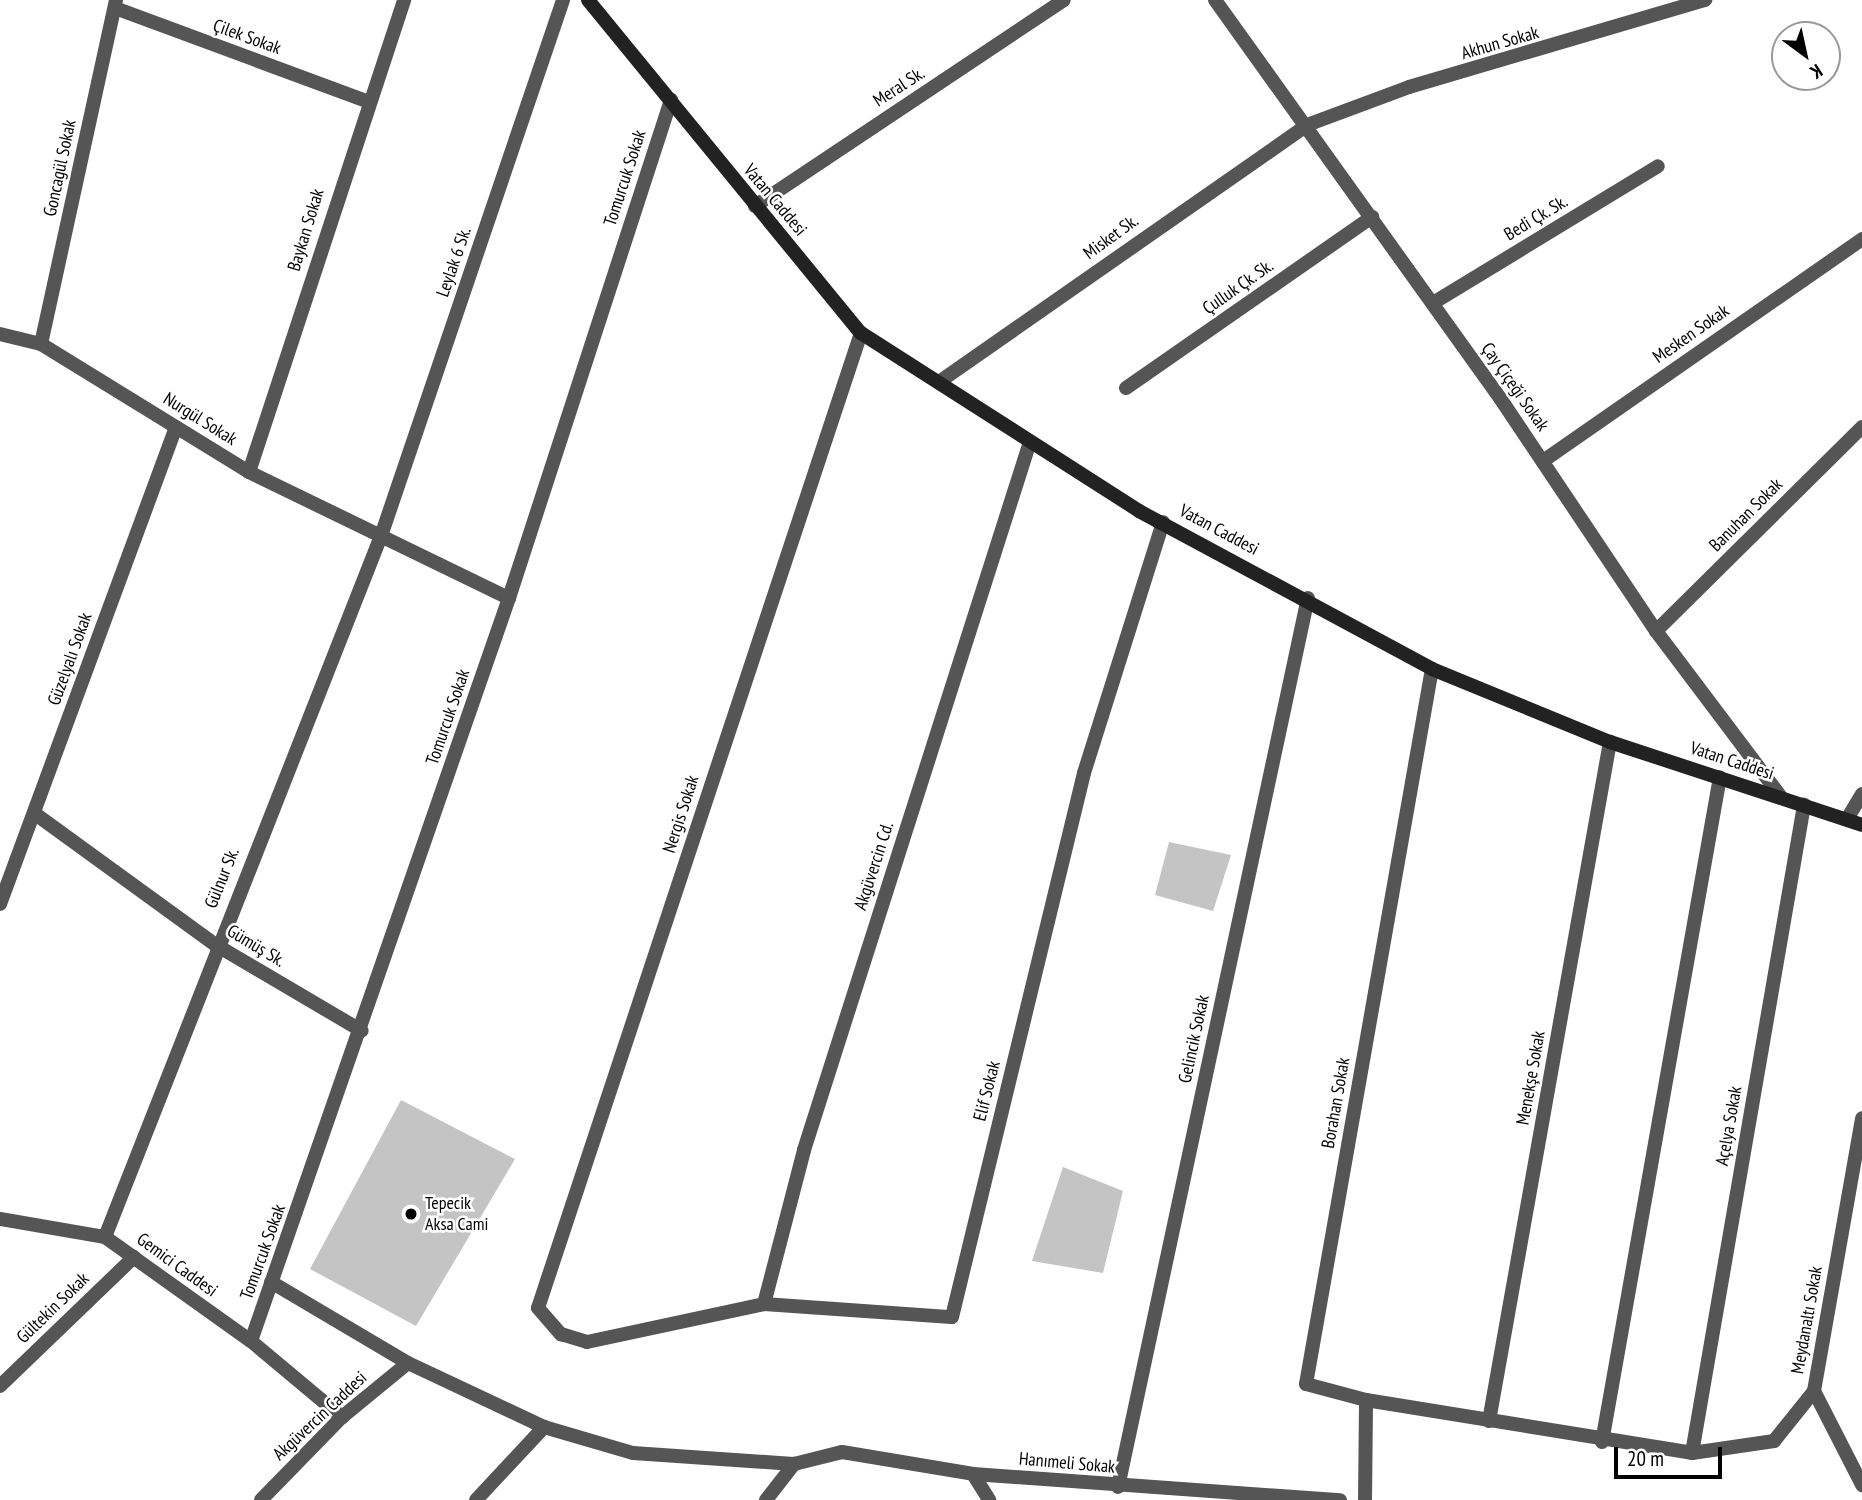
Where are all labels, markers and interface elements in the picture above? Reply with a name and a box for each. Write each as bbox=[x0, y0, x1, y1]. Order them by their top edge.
street label: Çilek Sokak bbox=[210, 15, 284, 59]
north arrow bbox=[1771, 21, 1841, 91]
street label: Akhun Sokak bbox=[1459, 22, 1541, 64]
text: K bbox=[1806, 59, 1827, 85]
street label: Meral Sk. bbox=[869, 62, 929, 112]
street label: Goncagül Sokak bbox=[39, 118, 81, 218]
street label: Tomurcuk Sokak bbox=[599, 127, 651, 229]
street label: Vatan Caddesi bbox=[739, 160, 811, 240]
street label: Baykan Sokak bbox=[283, 186, 329, 274]
street label: Bedi Çk. Sk. bbox=[1500, 190, 1572, 246]
street label: Misket Sk. bbox=[1079, 210, 1143, 264]
street label: Leylak 6 Sk. bbox=[432, 224, 476, 300]
street label: Çulluk Çk. Sk. bbox=[1198, 254, 1278, 320]
street label: Mesken Sokak bbox=[1649, 300, 1733, 368]
street label: Çay Çiçeği Sokak bbox=[1476, 338, 1554, 436]
street label: Nurgül Sokak bbox=[159, 388, 241, 450]
street label: Banuhan Sokak bbox=[1705, 474, 1787, 556]
street label: Vatan Caddesi bbox=[1176, 500, 1262, 560]
street label: Güzelyalı Sokak bbox=[43, 610, 97, 708]
street label: Tomurcuk Sokak bbox=[421, 666, 475, 768]
street label: Vatan Caddesi bbox=[1687, 737, 1777, 785]
street label: Nergis Sokak bbox=[658, 772, 704, 856]
street label: Akgüvercin Cd. bbox=[850, 819, 898, 913]
street label: Gülnur Sk. bbox=[200, 845, 244, 911]
street label: Gümüş Sk. bbox=[223, 920, 289, 972]
street label: Gelincik Sokak bbox=[1174, 993, 1214, 1085]
street label: Menekşe Sokak bbox=[1512, 1029, 1550, 1127]
street label: Borahan Sokak bbox=[1317, 1056, 1355, 1150]
street label: Elif Sokak bbox=[969, 1059, 1005, 1123]
street label: Açelya Sokak bbox=[1711, 1084, 1747, 1168]
place label: Tepecik Aksa Cami bbox=[425, 1193, 488, 1236]
street label: Tomurcuk Sokak bbox=[236, 1201, 290, 1303]
marker: Tepecik Aksa Cami bbox=[403, 1206, 419, 1222]
street label: Gemici Caddesi bbox=[133, 1229, 221, 1301]
street label: Meydanaltı Sokak bbox=[1787, 1264, 1827, 1376]
street label: Gültekin Sokak bbox=[12, 1268, 94, 1348]
street label: Akgüvercin Caddesi bbox=[269, 1367, 371, 1465]
scale bar bbox=[1617, 1434, 1726, 1478]
text: 20 m bbox=[1627, 1445, 1664, 1472]
street label: Hanımeli Sokak bbox=[1018, 1448, 1116, 1478]

